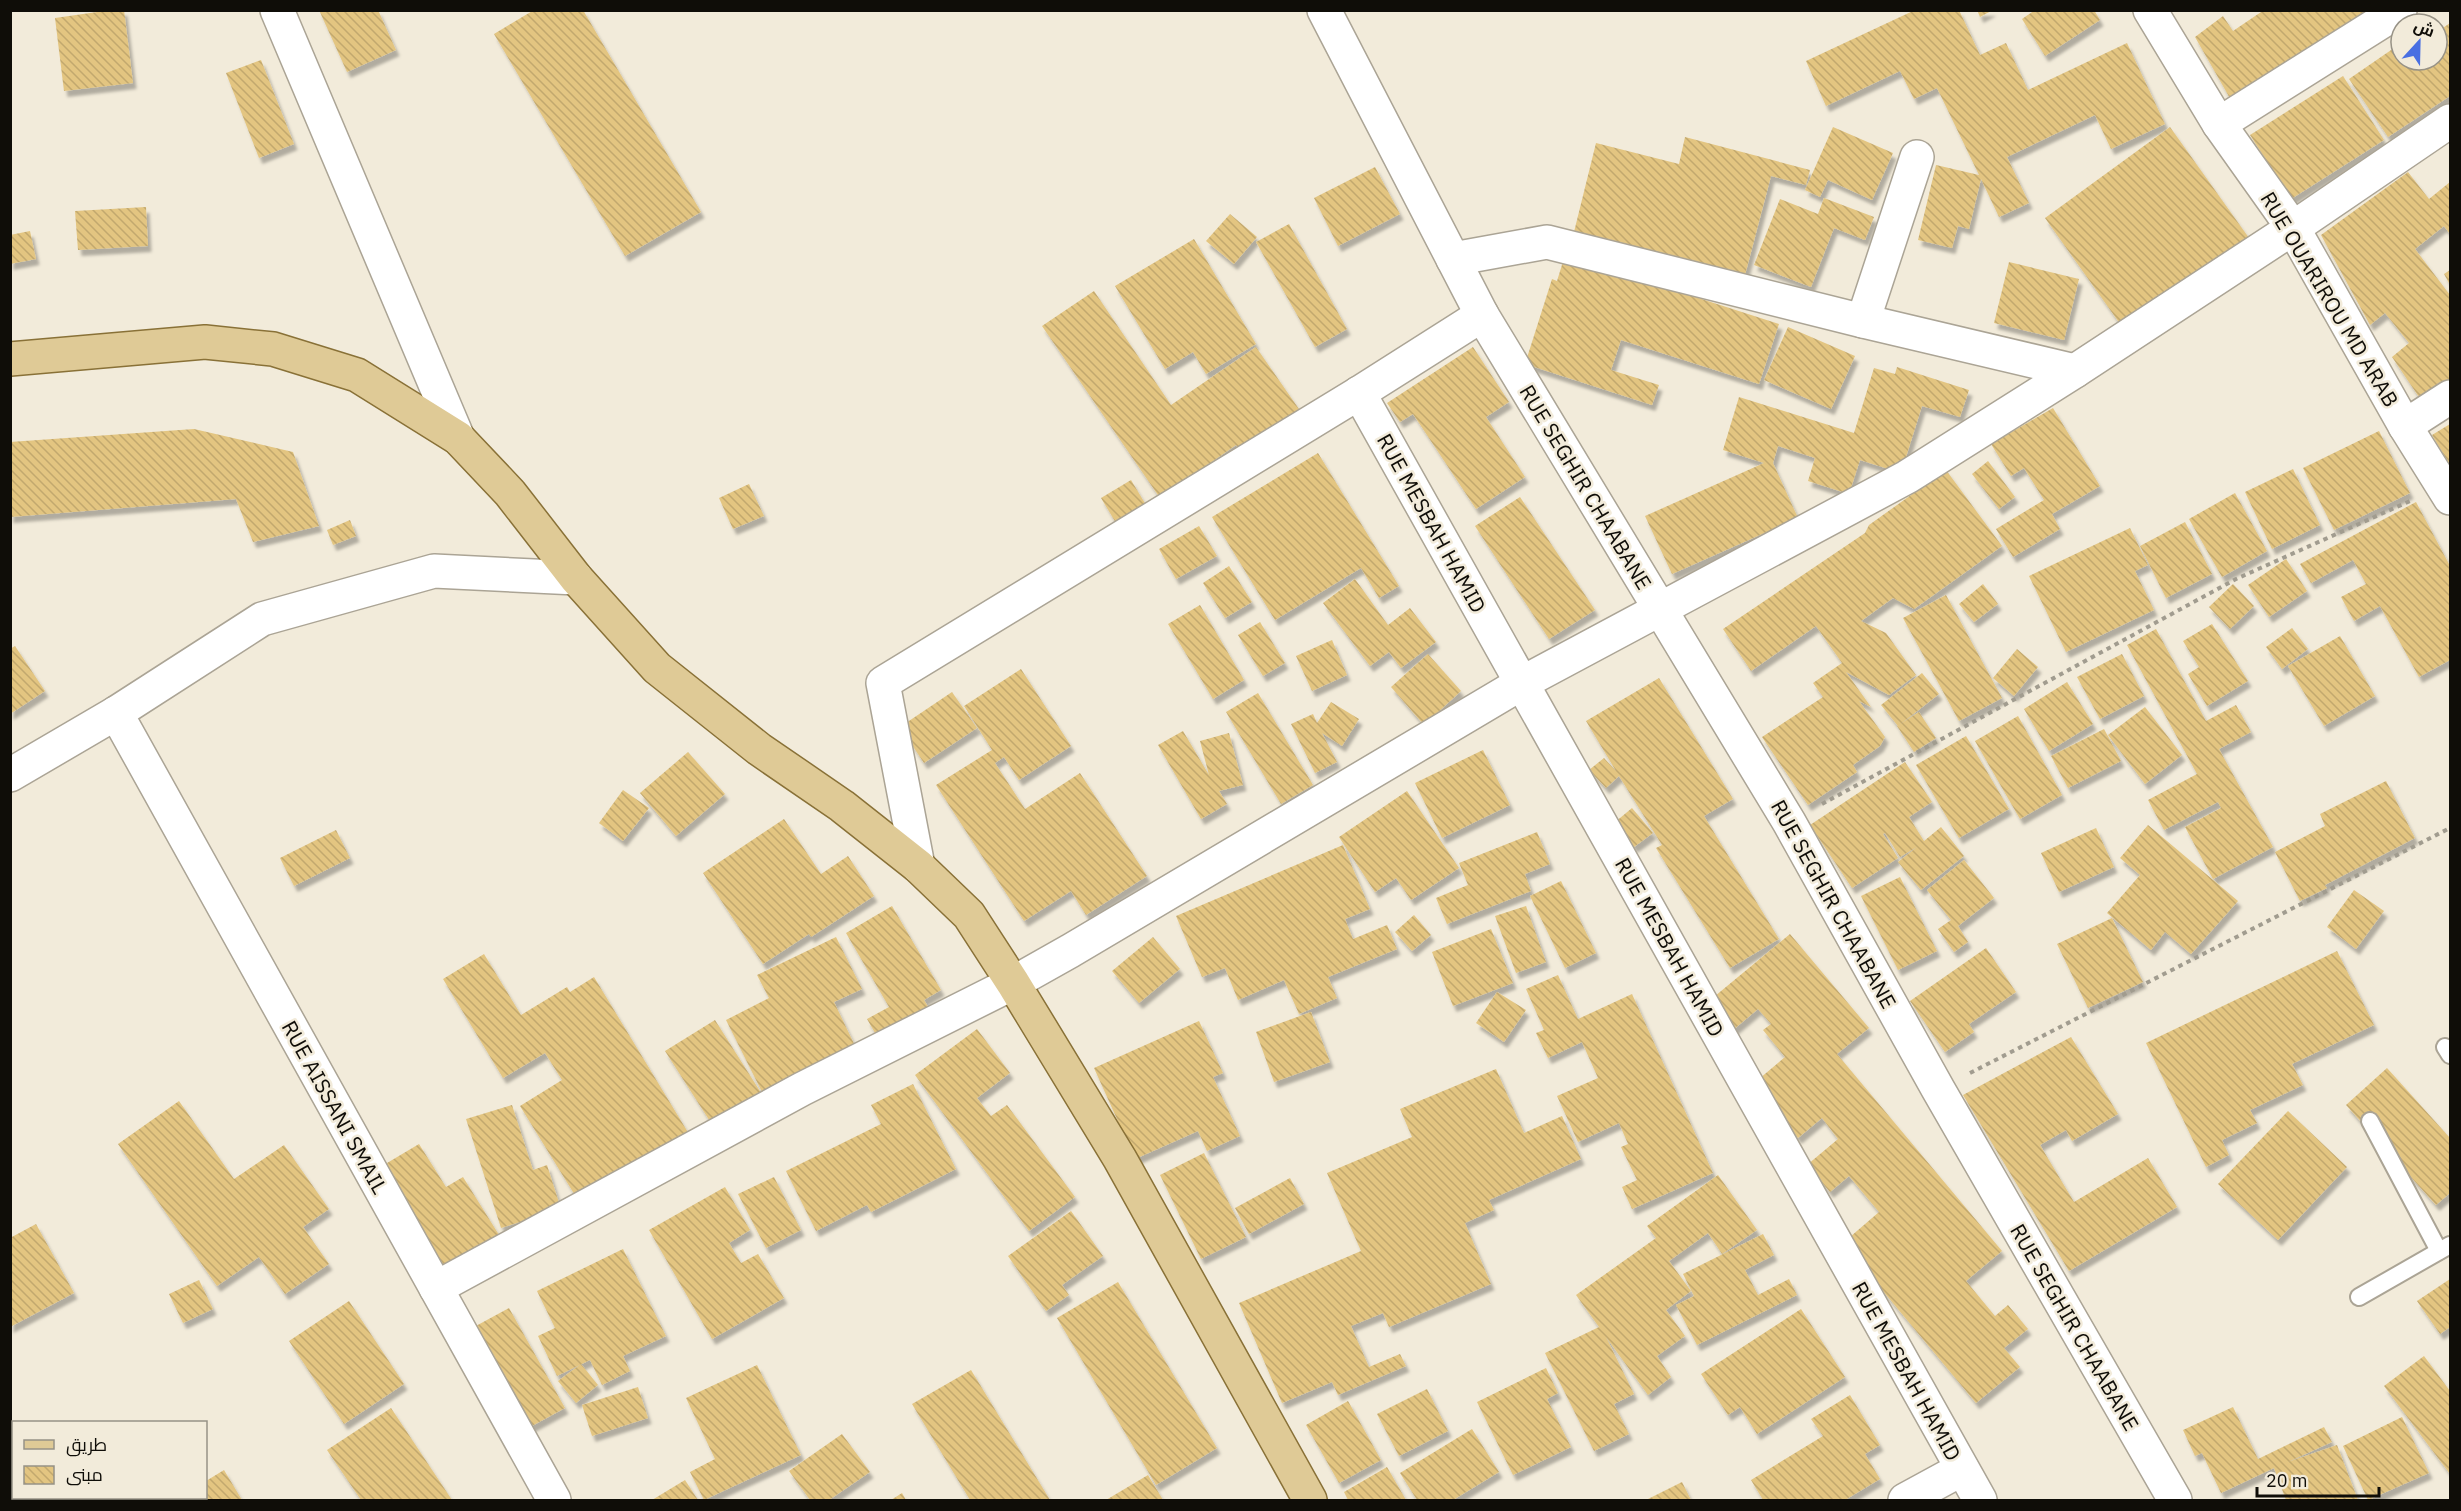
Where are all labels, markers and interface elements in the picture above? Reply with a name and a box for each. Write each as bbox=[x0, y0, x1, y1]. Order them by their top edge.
north arrow bbox=[2389, 12, 2449, 72]
text: ش bbox=[2411, 15, 2438, 41]
street label: RUE OUARIROU MD ARAB bbox=[2255, 186, 2405, 412]
street label: RUE SEGHIR CHAABANE bbox=[1514, 379, 1658, 595]
street label: RUE MESBAH HAMID bbox=[1371, 428, 1493, 618]
street label: RUE SEGHIR CHAABANE bbox=[1765, 795, 1903, 1013]
street label: RUE MESBAH HAMID bbox=[1609, 852, 1731, 1042]
street label: RUE AISSANI SMAIL bbox=[276, 1015, 394, 1199]
street label: RUE SEGHIR CHAABANE bbox=[2004, 1218, 2146, 1436]
street label: RUE MESBAH HAMID bbox=[1846, 1276, 1968, 1466]
legend bbox=[12, 1421, 207, 1499]
text: طريق bbox=[66, 1433, 107, 1457]
scale bar bbox=[2257, 1460, 2378, 1498]
text: مبنى bbox=[66, 1463, 103, 1486]
text: 20 m bbox=[2266, 1469, 2308, 1492]

